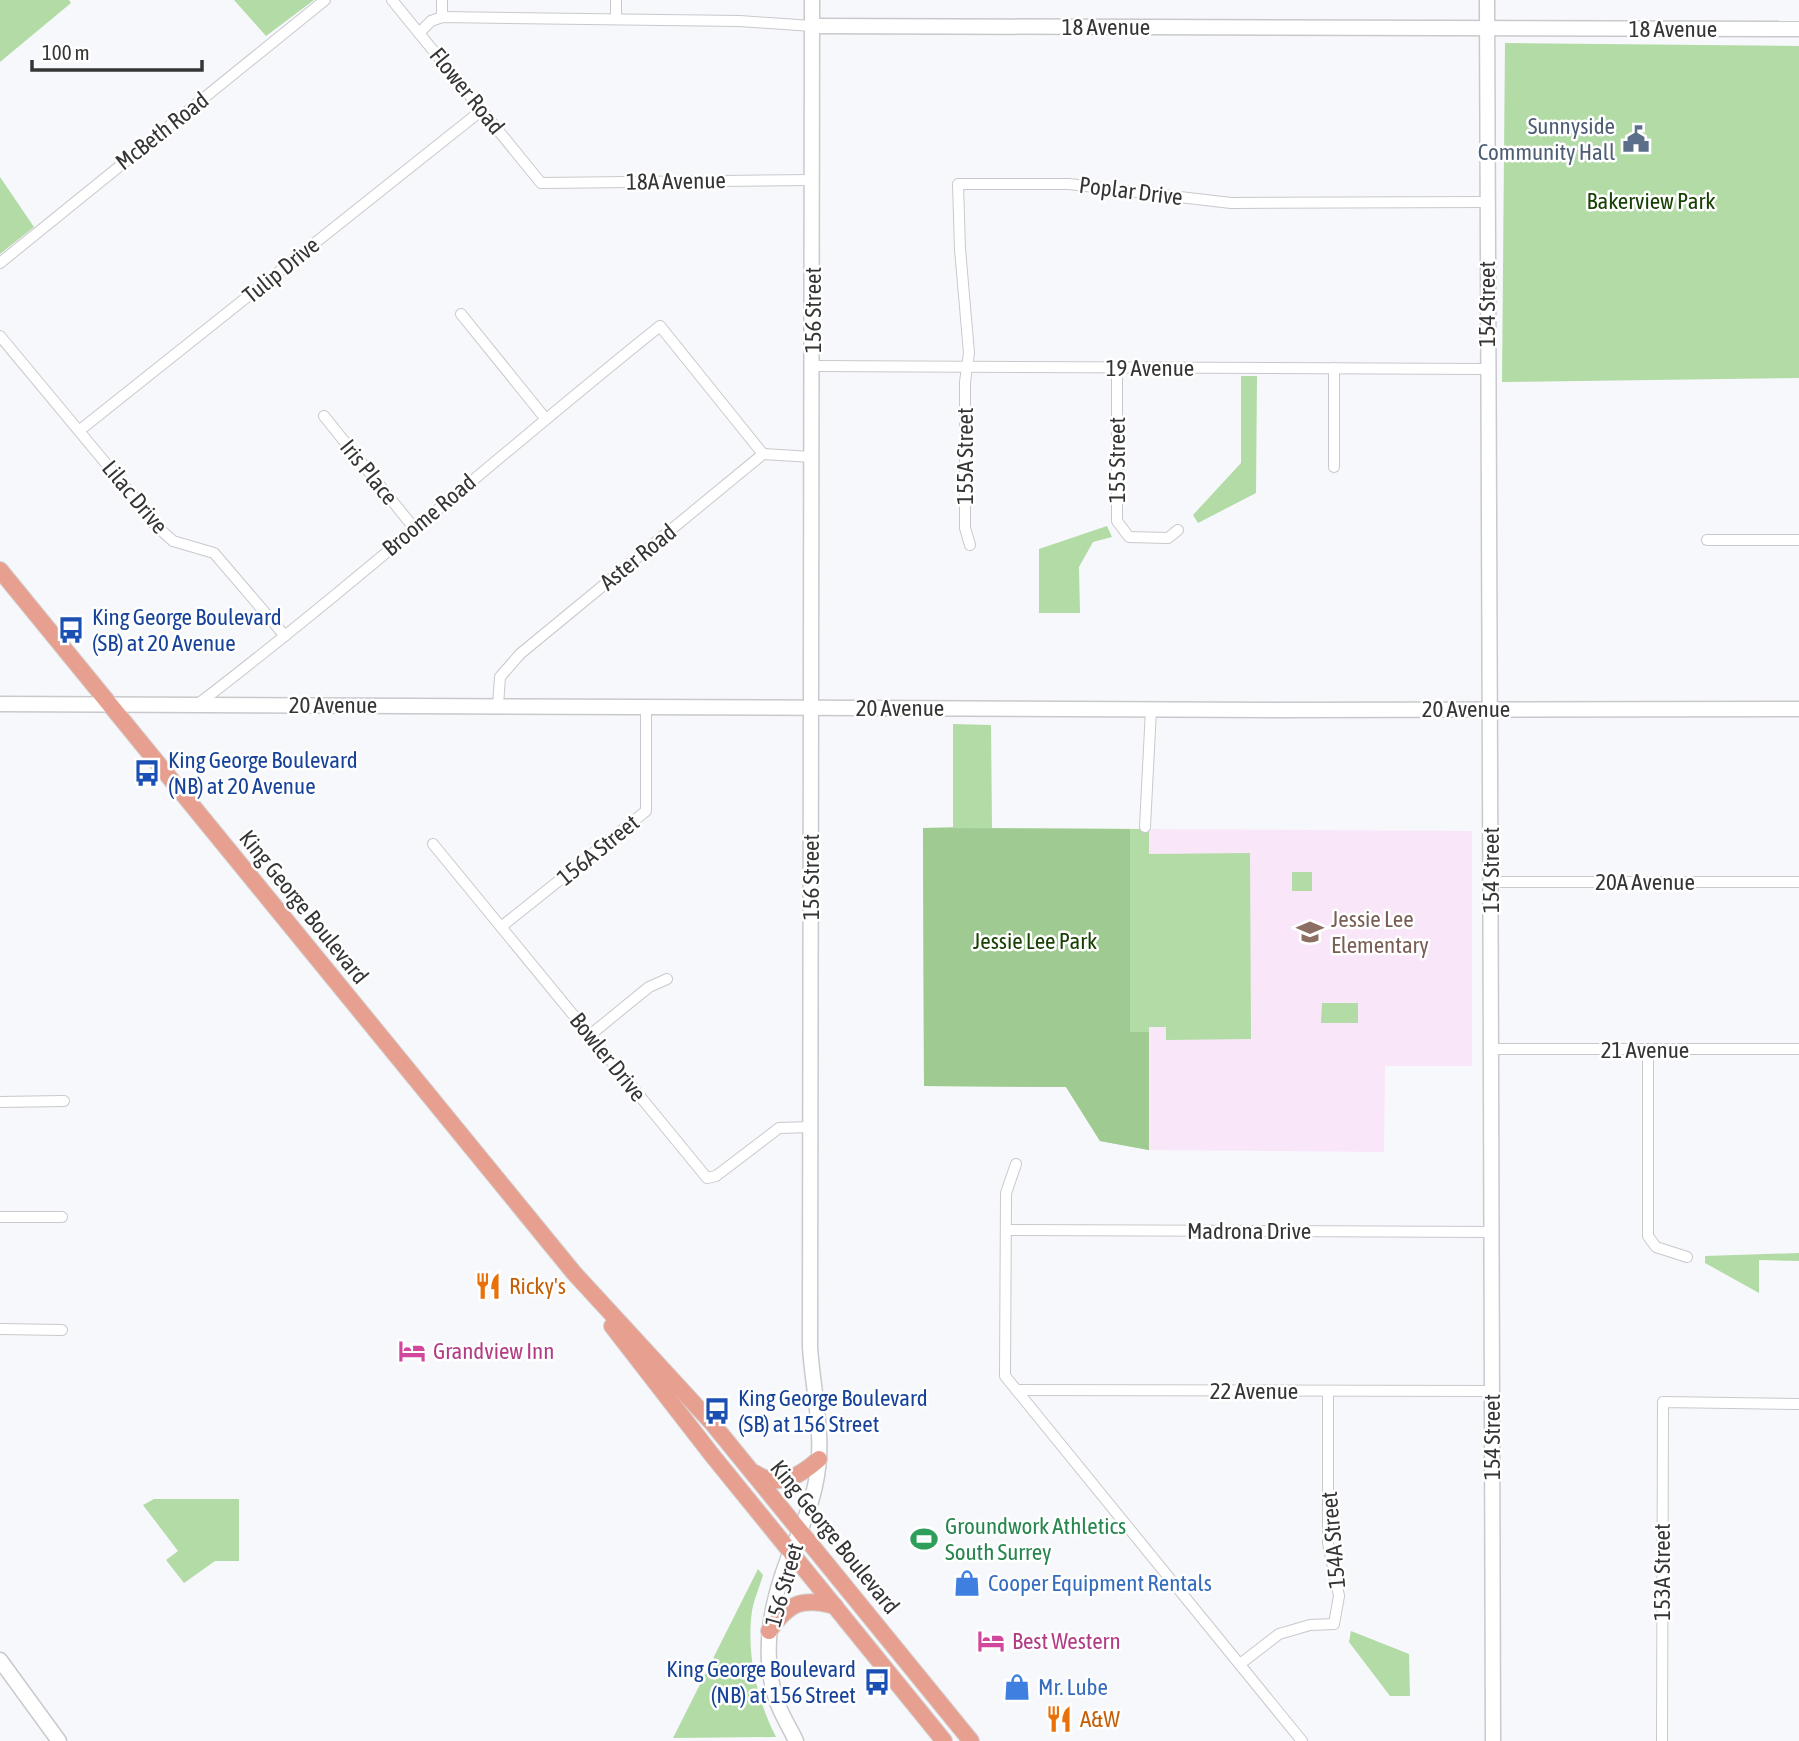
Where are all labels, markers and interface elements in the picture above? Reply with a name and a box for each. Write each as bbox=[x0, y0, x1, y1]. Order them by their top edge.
street label: 18 Avenue bbox=[1062, 14, 1150, 40]
street label: 18 Avenue bbox=[1629, 16, 1717, 42]
scale bar bbox=[32, 28, 201, 72]
text: 100 m bbox=[42, 40, 90, 64]
street label: Flower Road bbox=[424, 43, 510, 139]
street label: McBeth Road bbox=[111, 87, 213, 175]
place label: Sunnyside Community Hall bbox=[1478, 113, 1615, 165]
public building icon: Sunnyside Community Hall bbox=[1621, 124, 1651, 154]
street label: 18A Avenue bbox=[626, 167, 726, 195]
street label: Poplar Drive bbox=[1078, 172, 1184, 210]
park label: Bakerview Park bbox=[1587, 188, 1715, 214]
street label: Tulip Drive bbox=[238, 232, 324, 308]
street label: 154 Street bbox=[1474, 261, 1500, 347]
street label: 156 Street bbox=[800, 267, 826, 353]
street label: 19 Avenue bbox=[1106, 355, 1194, 381]
street label: 155A Street bbox=[952, 407, 978, 505]
street label: 155 Street bbox=[1104, 417, 1130, 503]
street label: Iris Place bbox=[335, 434, 403, 510]
street label: Lilac Drive bbox=[97, 455, 173, 539]
street label: Broome Road bbox=[377, 469, 481, 561]
street label: Aster Road bbox=[595, 519, 681, 595]
place label: King George Boulevard (SB) at 20 Avenue bbox=[92, 604, 282, 656]
bus stop icon: King George Boulevard (SB) at 20 Avenue bbox=[56, 615, 86, 645]
street label: 20 Avenue bbox=[289, 692, 377, 718]
street label: 20 Avenue bbox=[856, 695, 944, 721]
street label: 20 Avenue bbox=[1422, 696, 1510, 722]
place label: King George Boulevard (NB) at 20 Avenue bbox=[168, 747, 358, 799]
bus stop icon: King George Boulevard (NB) at 20 Avenue bbox=[132, 758, 162, 788]
street label: 156A Street bbox=[552, 809, 644, 891]
street label: King George Boulevard bbox=[234, 825, 374, 989]
street label: 154 Street bbox=[1478, 827, 1504, 913]
street label: 156 Street bbox=[798, 834, 824, 920]
street label: 20A Avenue bbox=[1595, 869, 1695, 895]
place label: Jessie Lee Elementary bbox=[1331, 906, 1429, 958]
school or university icon: Jessie Lee Elementary bbox=[1295, 917, 1325, 947]
park label: Jessie Lee Park bbox=[973, 928, 1097, 954]
street label: Bowler Drive bbox=[565, 1008, 651, 1106]
street label: 21 Avenue bbox=[1601, 1037, 1689, 1063]
street label: Madrona Drive bbox=[1187, 1218, 1311, 1244]
restaurant icon: Ricky's bbox=[473, 1271, 503, 1301]
place label: Ricky's bbox=[509, 1273, 566, 1299]
hotel icon: Grandview Inn bbox=[397, 1336, 427, 1366]
place label: Grandview Inn bbox=[433, 1338, 554, 1364]
street label: 22 Avenue bbox=[1210, 1378, 1298, 1404]
place label: King George Boulevard (SB) at 156 Street bbox=[738, 1385, 928, 1437]
street label: 154 Street bbox=[1479, 1394, 1505, 1480]
bus stop icon: King George Boulevard (SB) at 156 Street bbox=[702, 1396, 732, 1426]
street label: King George Boulevard bbox=[765, 1455, 905, 1619]
street label: 154A Street bbox=[1316, 1490, 1350, 1590]
place label: Groundwork Athletics South Surrey bbox=[945, 1513, 1126, 1565]
street label: 153A Street bbox=[1649, 1523, 1675, 1621]
sports icon: Groundwork Athletics South Surrey bbox=[909, 1524, 939, 1554]
street label: 156 Street bbox=[760, 1540, 808, 1630]
shop icon: Cooper Equipment Rentals bbox=[952, 1568, 982, 1598]
place label: Cooper Equipment Rentals bbox=[988, 1570, 1212, 1596]
hotel icon: Best Western bbox=[976, 1626, 1006, 1656]
place label: Best Western bbox=[1012, 1628, 1121, 1654]
place label: King George Boulevard (NB) at 156 Street bbox=[666, 1656, 856, 1708]
bus stop icon: King George Boulevard (NB) at 156 Street bbox=[862, 1667, 892, 1697]
shop icon: Mr. Lube bbox=[1002, 1672, 1032, 1702]
place label: Mr. Lube bbox=[1038, 1674, 1108, 1700]
restaurant icon: A&W bbox=[1044, 1704, 1074, 1734]
place label: A&W bbox=[1080, 1706, 1120, 1732]

